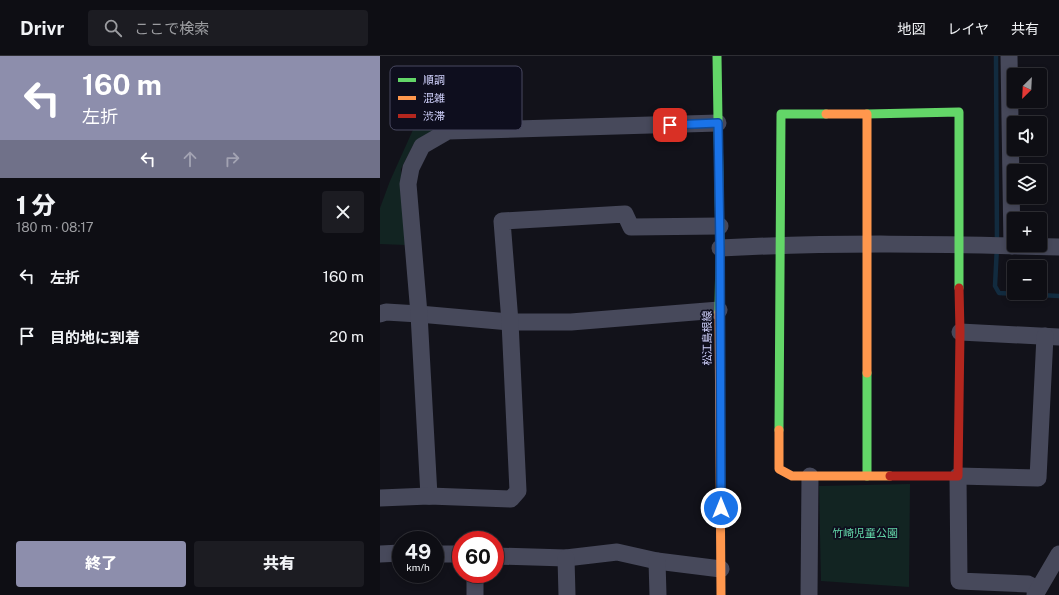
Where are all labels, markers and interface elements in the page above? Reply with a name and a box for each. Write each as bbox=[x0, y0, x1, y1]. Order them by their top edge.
search box bbox=[88, 10, 368, 46]
text: Drivr bbox=[20, 17, 64, 39]
icon: search bbox=[102, 17, 124, 39]
text: ここで検索 bbox=[134, 20, 209, 37]
text: 地図 bbox=[897, 21, 925, 37]
text: レイヤ bbox=[947, 21, 989, 37]
text: 共有 bbox=[1011, 21, 1039, 37]
legend bbox=[390, 66, 522, 130]
text: 160 m bbox=[82, 68, 162, 101]
north arrow bbox=[1007, 68, 1047, 108]
map controls bbox=[1007, 68, 1047, 300]
icon: left bbox=[16, 72, 68, 124]
text: 順調 bbox=[423, 74, 445, 86]
text: 混雑 bbox=[423, 92, 445, 104]
text: 左折 bbox=[82, 106, 118, 127]
pin bbox=[653, 108, 687, 142]
text: 渋滞 bbox=[423, 110, 445, 122]
icon: arrive bbox=[659, 114, 681, 136]
button: sound bbox=[1007, 116, 1047, 156]
icon: left bbox=[137, 148, 159, 170]
icon: ahead bbox=[179, 148, 201, 170]
icon: right bbox=[221, 148, 243, 170]
button: layers bbox=[1007, 164, 1047, 204]
text: 1 分 bbox=[16, 191, 56, 219]
button: close bbox=[322, 191, 364, 233]
button: + bbox=[1007, 212, 1047, 252]
text: 180 m · 08:17 bbox=[16, 220, 94, 235]
button: − bbox=[1007, 260, 1047, 300]
icon: left bbox=[16, 265, 38, 287]
text: 160 m bbox=[323, 268, 364, 285]
text: 左折 bbox=[50, 269, 80, 286]
street label: 松江島根線 bbox=[701, 311, 713, 366]
icon: arrive bbox=[16, 325, 38, 347]
text: 20 m bbox=[329, 328, 364, 345]
text: 目的地に到着 bbox=[50, 329, 140, 346]
position arrow bbox=[700, 487, 742, 529]
park label: 竹崎児童公園 bbox=[832, 527, 898, 539]
speed limit sign: 60 bbox=[452, 531, 504, 583]
text: 49 bbox=[405, 540, 431, 564]
button: 終了 bbox=[16, 541, 186, 587]
button: 共有 bbox=[194, 541, 364, 587]
text: km/h bbox=[406, 561, 430, 573]

